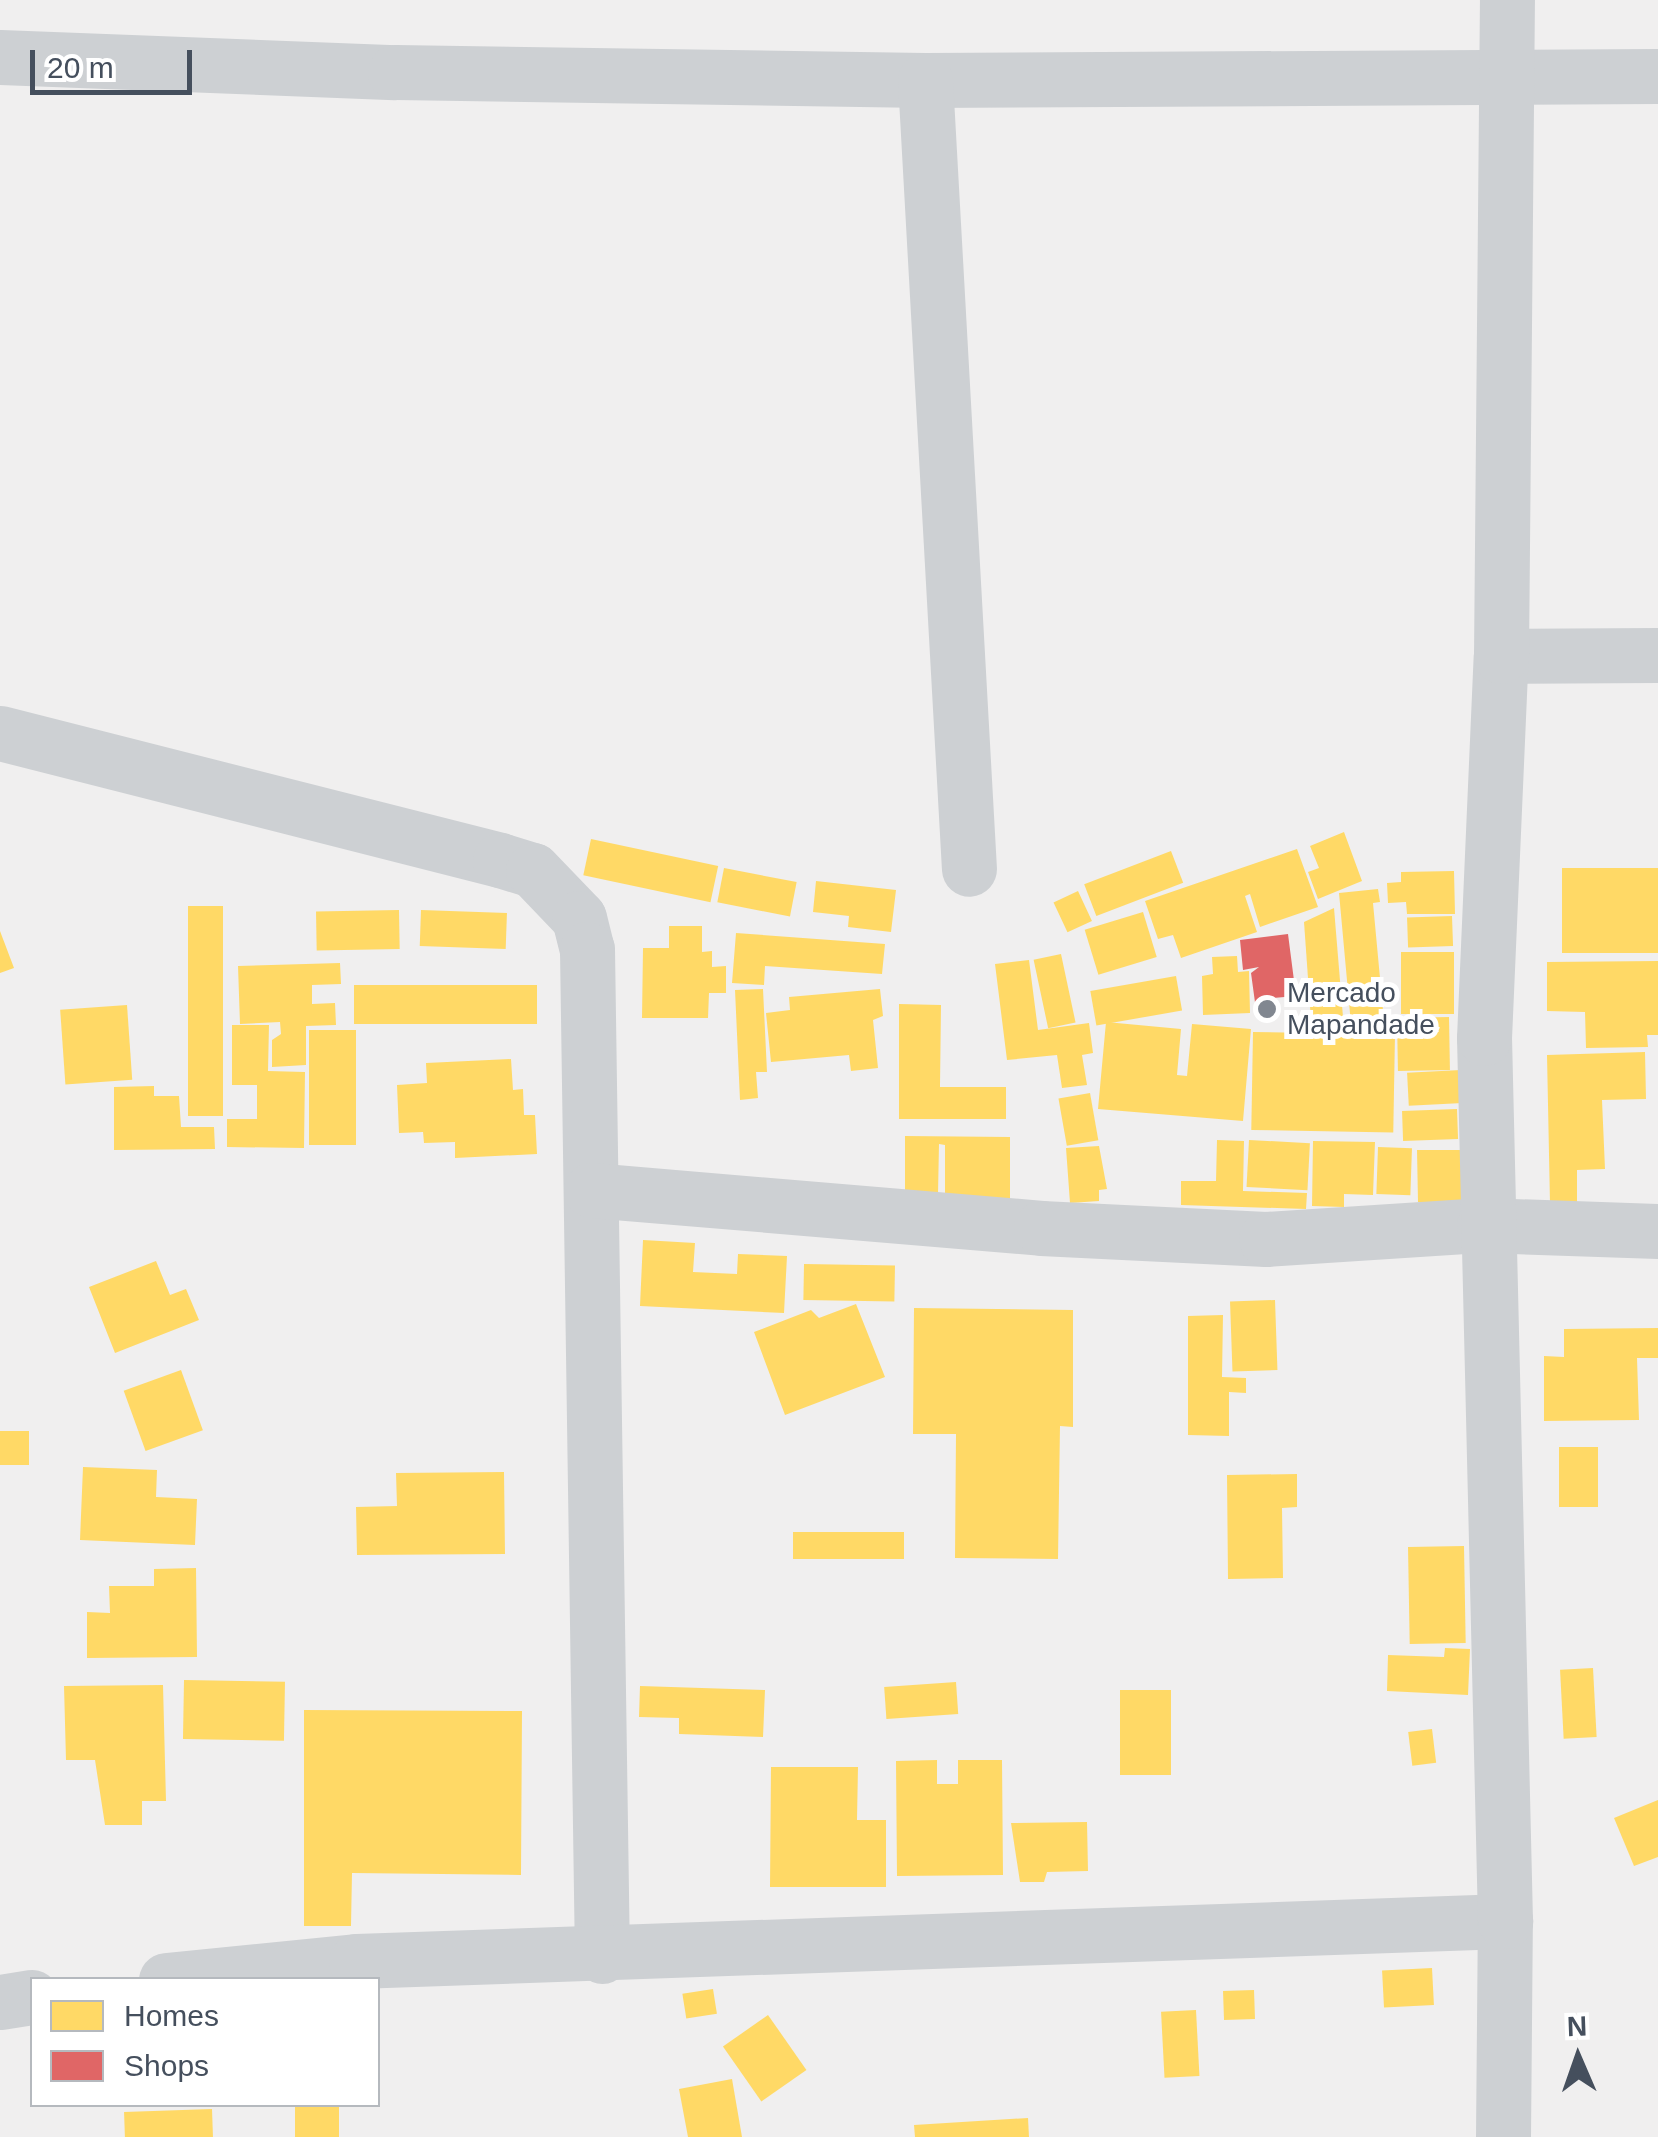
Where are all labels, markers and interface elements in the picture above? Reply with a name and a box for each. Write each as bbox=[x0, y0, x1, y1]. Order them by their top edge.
scale bar bbox=[35, 30, 198, 92]
text: 20 m bbox=[47, 51, 114, 84]
place label: Mercado Mapandade bbox=[1287, 976, 1435, 1042]
marker: Mercado Mapandade bbox=[1256, 998, 1278, 1020]
legend bbox=[30, 1977, 380, 2107]
text: Homes bbox=[124, 1999, 219, 2032]
north arrow bbox=[1528, 2007, 1628, 2107]
text: N bbox=[1566, 2011, 1588, 2042]
text: Shops bbox=[124, 2049, 209, 2082]

